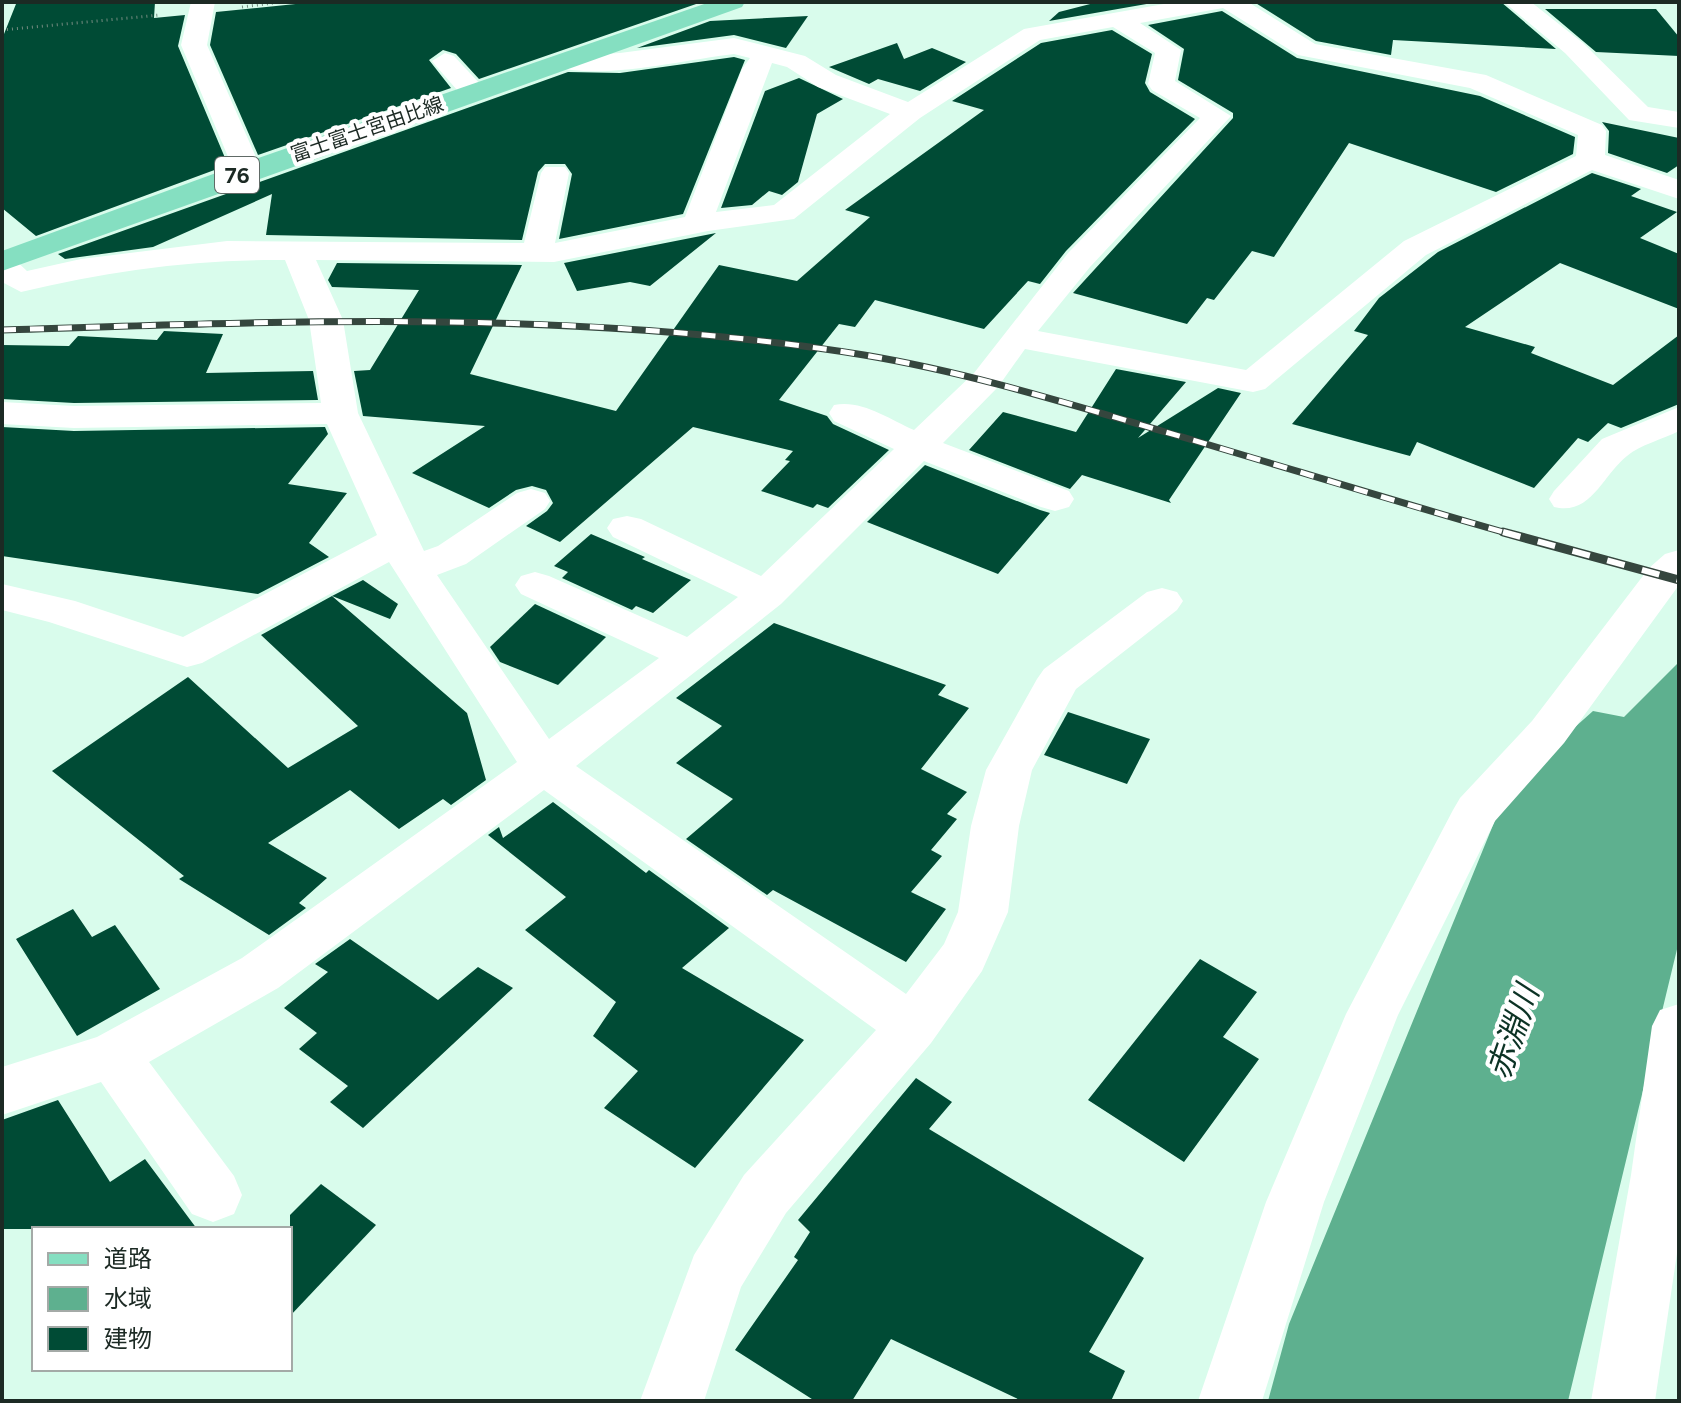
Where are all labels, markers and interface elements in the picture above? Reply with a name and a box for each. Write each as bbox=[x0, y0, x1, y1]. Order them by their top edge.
street label: 富士富士宮由比線 bbox=[287, 92, 447, 166]
road number: 76 bbox=[215, 157, 259, 193]
water label: 赤淵川 bbox=[1479, 978, 1548, 1084]
legend bbox=[32, 1227, 292, 1371]
text: 道路 bbox=[104, 1244, 152, 1273]
text: 水域 bbox=[104, 1284, 152, 1313]
text: 建物 bbox=[104, 1324, 152, 1353]

